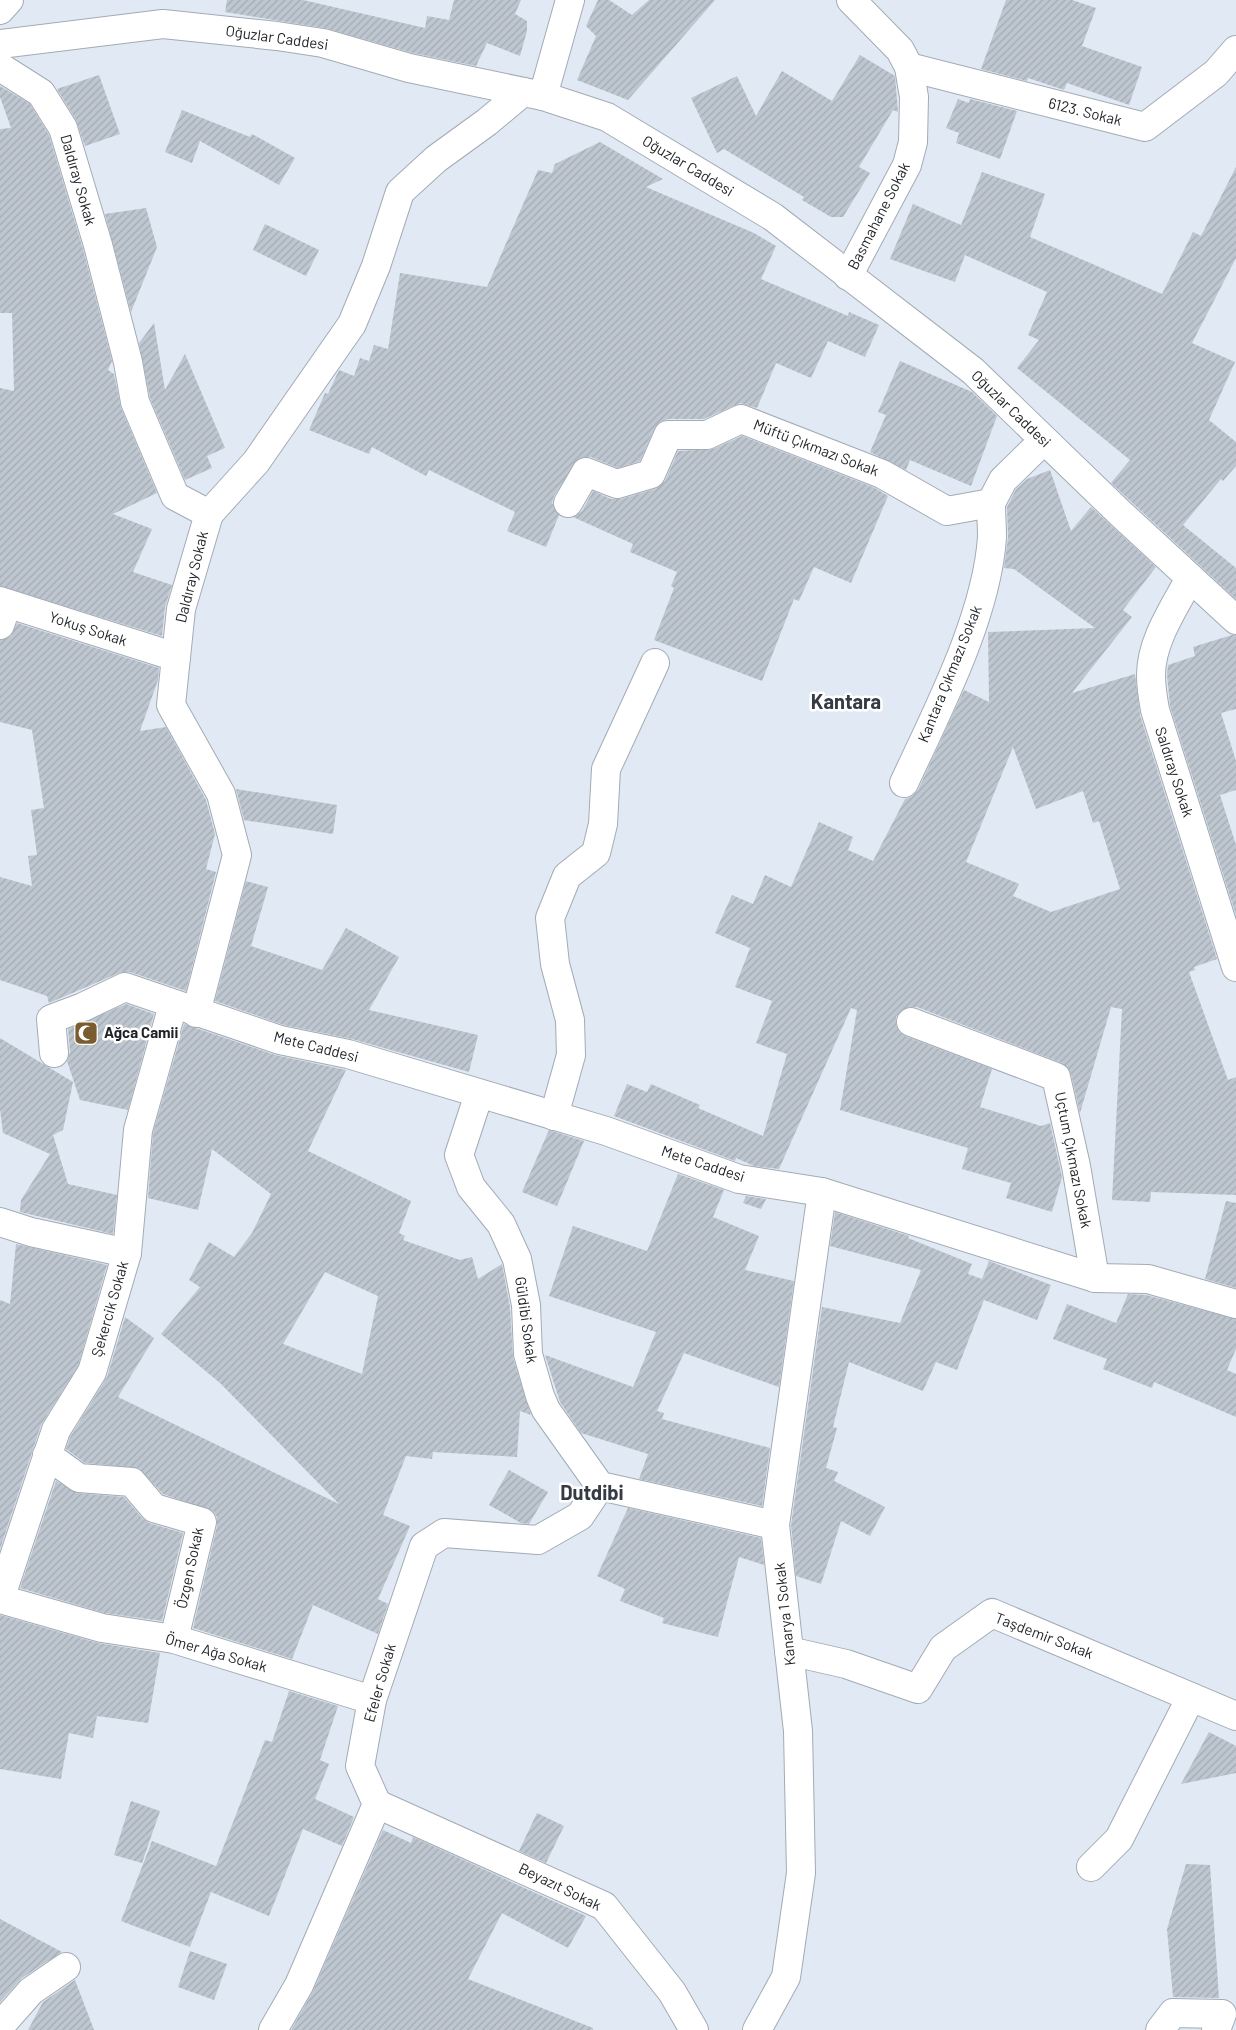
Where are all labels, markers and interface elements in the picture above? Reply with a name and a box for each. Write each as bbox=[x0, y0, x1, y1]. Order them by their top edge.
street label: Oğuzlar Caddesi bbox=[225, 21, 330, 53]
street label: 6123. Sokak bbox=[1047, 93, 1124, 129]
street label: Oğuzlar Caddesi bbox=[640, 131, 737, 199]
street label: Daldıray Sokak bbox=[57, 132, 101, 228]
street label: Basmahane Sokak bbox=[843, 158, 913, 272]
street label: Oğuzlar Caddesi bbox=[968, 366, 1055, 451]
street label: Müftü Çıkmazı Sokak bbox=[751, 415, 882, 479]
street label: Daldıray Sokak bbox=[171, 528, 211, 625]
street label: Kantara Çıkmazı Sokak bbox=[913, 602, 985, 745]
street label: Yokuş Sokak bbox=[47, 607, 130, 649]
district label: Kantara bbox=[811, 689, 881, 713]
street label: Saldıray Sokak bbox=[1152, 724, 1198, 819]
mosque icon: Ağca Camii bbox=[73, 1020, 99, 1046]
place label: Ağca Camii bbox=[104, 1023, 178, 1041]
street label: Mete Caddesi bbox=[272, 1027, 361, 1065]
street label: Uçtum Çıkmazı Sokak bbox=[1052, 1090, 1096, 1230]
street label: Mete Caddesi bbox=[659, 1141, 747, 1185]
street label: Şekercik Sokak bbox=[87, 1258, 131, 1359]
street label: Güldibi Sokak bbox=[512, 1275, 542, 1365]
district label: Dutdibi bbox=[560, 1480, 624, 1504]
street label: Özgen Sokak bbox=[172, 1525, 207, 1610]
street label: Kanarya 1 Sokak bbox=[770, 1561, 798, 1667]
street label: Taşdemir Sokak bbox=[993, 1608, 1096, 1662]
street label: Ömer Ağa Sokak bbox=[163, 1629, 270, 1675]
street label: Efeler Sokak bbox=[359, 1641, 399, 1724]
street label: Beyazıt Sokak bbox=[516, 1858, 605, 1914]

